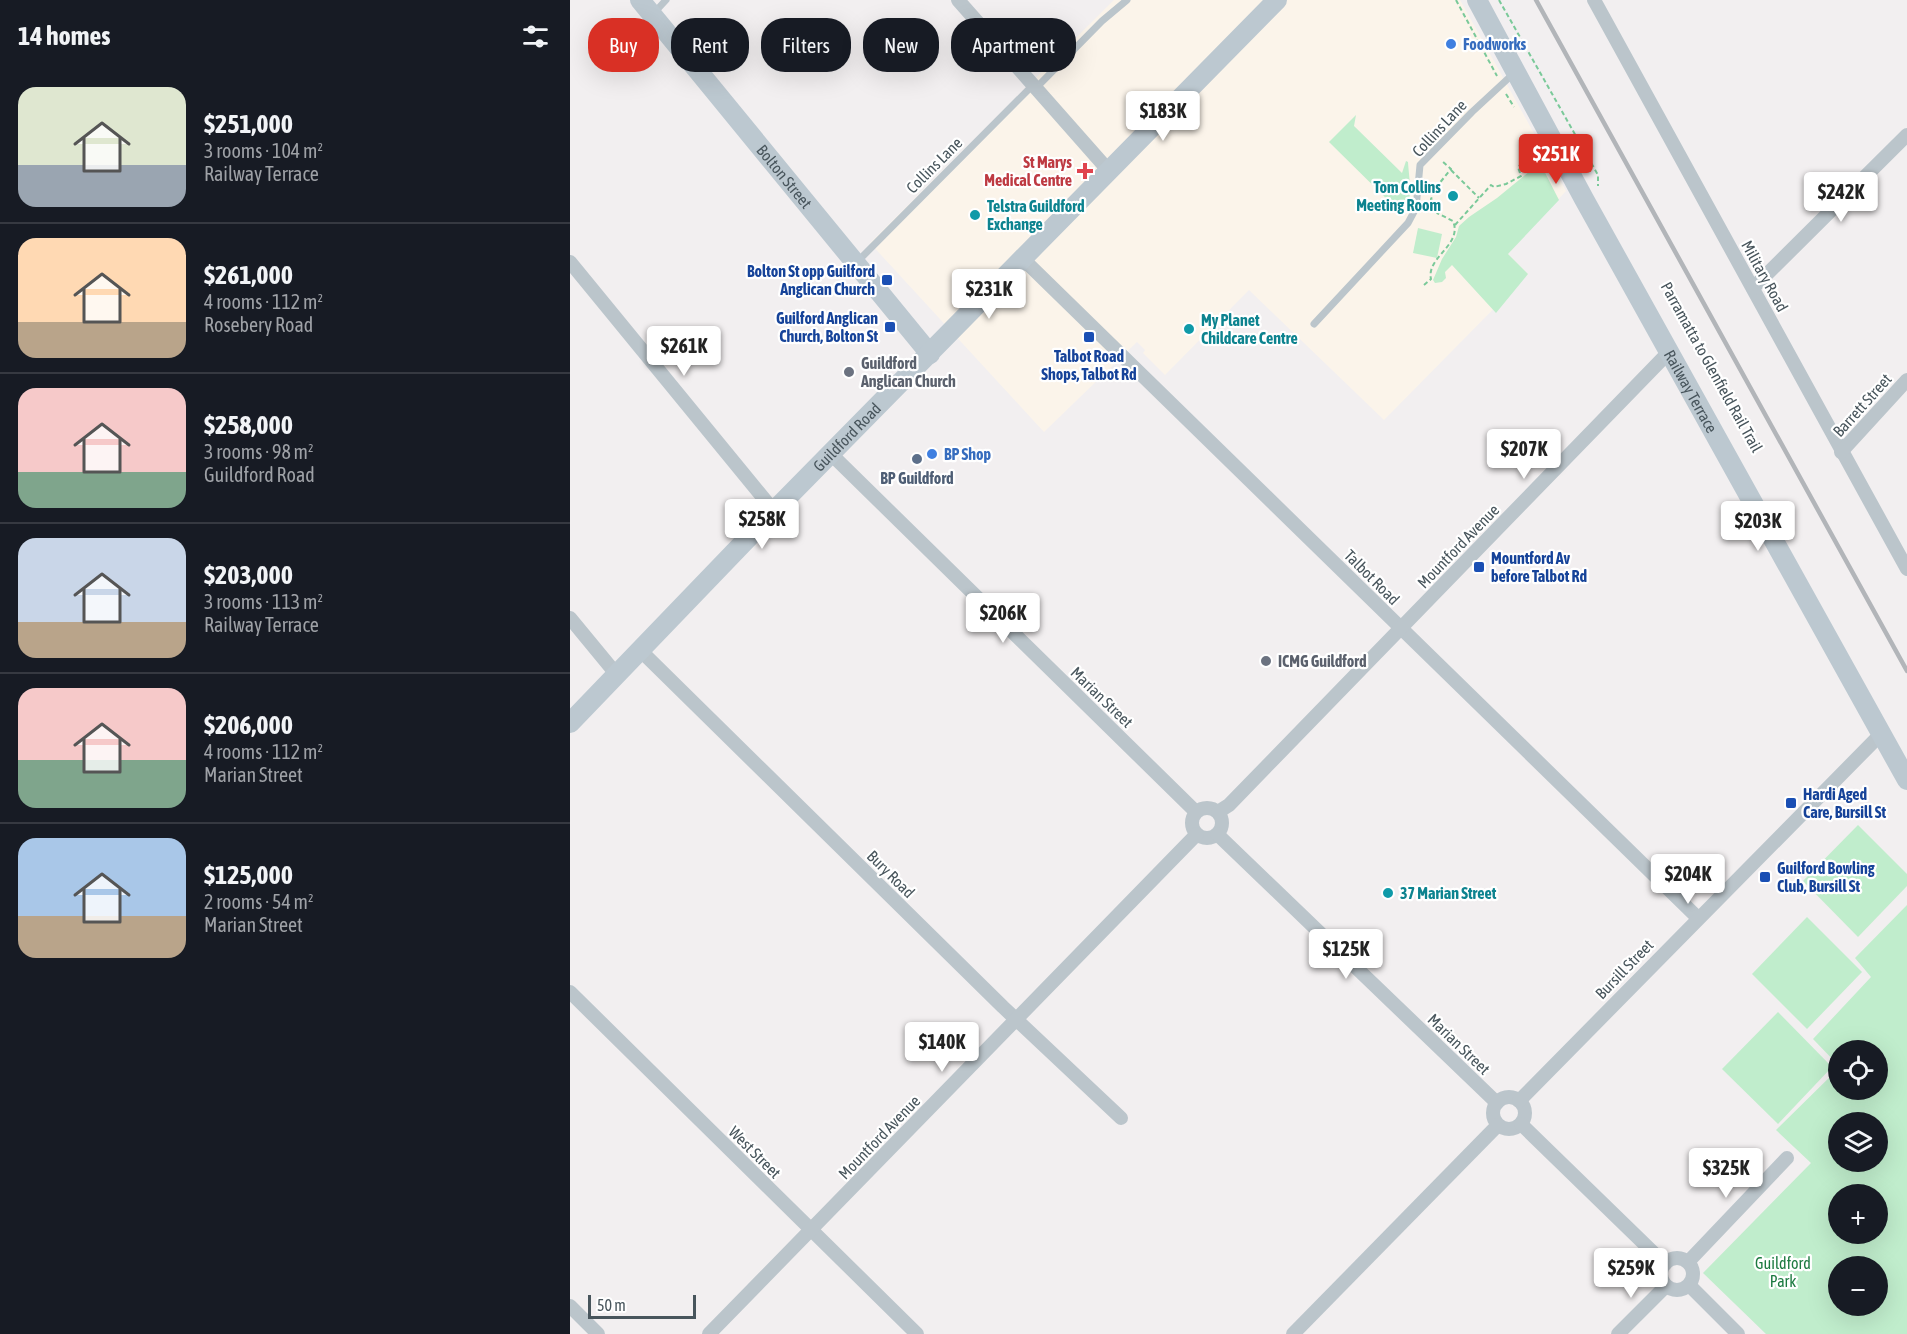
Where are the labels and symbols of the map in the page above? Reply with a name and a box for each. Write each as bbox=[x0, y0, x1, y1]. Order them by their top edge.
place label: Foodworks bbox=[1463, 35, 1526, 53]
marker: Foodworks bbox=[1444, 37, 1458, 51]
pin: $183K bbox=[1121, 91, 1205, 142]
street label: Collins Lane bbox=[1408, 96, 1470, 160]
street label: Collins Lane bbox=[902, 133, 966, 197]
pin: $251K bbox=[1514, 134, 1598, 185]
street label: Bolton Street bbox=[753, 141, 816, 212]
place label: St Marys Medical Centre bbox=[984, 153, 1072, 189]
marker: St Marys Medical Centre bbox=[1076, 162, 1094, 180]
pin: $242K bbox=[1799, 172, 1883, 223]
place label: Tom Collins Meeting Room bbox=[1356, 178, 1441, 214]
marker: Tom Collins Meeting Room bbox=[1446, 189, 1460, 203]
place label: Telstra Guildford Exchange bbox=[987, 197, 1085, 233]
marker: Telstra Guildford Exchange bbox=[968, 208, 982, 222]
street label: Military Road bbox=[1737, 237, 1792, 315]
place label: Bolton St opp Guilford Anglican Church bbox=[747, 262, 875, 298]
pin: $231K bbox=[947, 269, 1031, 320]
marker: Bolton St opp Guilford Anglican Church bbox=[880, 273, 894, 287]
street label: Parramatta to Glenfield Rail Trail bbox=[1658, 279, 1767, 456]
place label: Guilford Anglican Church, Bolton St bbox=[776, 309, 878, 345]
place label: My Planet Childcare Centre bbox=[1201, 311, 1298, 347]
marker: Guilford Anglican Church, Bolton St bbox=[883, 320, 897, 334]
marker: My Planet Childcare Centre bbox=[1182, 322, 1196, 336]
pin: $261K bbox=[642, 326, 726, 377]
marker: Talbot Road Shops, Talbot Rd bbox=[1082, 330, 1096, 344]
place label: Talbot Road Shops, Talbot Rd bbox=[1041, 347, 1137, 383]
street label: Railway Terrace bbox=[1661, 347, 1721, 436]
place label: Guildford Anglican Church bbox=[860, 354, 956, 390]
marker: Guildford Anglican Church bbox=[842, 365, 856, 379]
street label: Barrett Street bbox=[1829, 370, 1895, 440]
street label: Guildford Road bbox=[809, 399, 884, 475]
pin: $207K bbox=[1482, 429, 1566, 480]
place label: BP Shop bbox=[944, 445, 992, 463]
marker: BP Shop bbox=[925, 447, 939, 461]
marker: BP Guildford bbox=[910, 452, 924, 466]
place label: BP Guildford bbox=[880, 469, 954, 487]
pin: $258K bbox=[720, 499, 804, 550]
street label: Mountford Avenue bbox=[1414, 501, 1502, 591]
pin: $203K bbox=[1716, 501, 1800, 552]
street label: Talbot Road bbox=[1341, 546, 1403, 608]
place label: Mountford Av before Talbot Rd bbox=[1491, 549, 1587, 585]
marker: Mountford Av before Talbot Rd bbox=[1472, 560, 1486, 574]
pin: $206K bbox=[961, 593, 1045, 644]
place label: ICMG Guildford bbox=[1278, 652, 1367, 670]
marker: ICMG Guildford bbox=[1259, 654, 1273, 668]
street label: Marian Street bbox=[1067, 663, 1137, 731]
place label: Hardi Aged Care, Bursill St bbox=[1803, 785, 1886, 821]
marker: Hardi Aged Care, Bursill St bbox=[1784, 796, 1798, 810]
street label: Bury Road bbox=[863, 847, 918, 902]
pin: $204K bbox=[1646, 854, 1730, 905]
place label: Guilford Bowling Club, Bursill St bbox=[1777, 859, 1875, 895]
marker: Guilford Bowling Club, Bursill St bbox=[1758, 870, 1772, 884]
place label: 37 Marian Street bbox=[1400, 884, 1497, 902]
marker: 37 Marian Street bbox=[1381, 886, 1395, 900]
pin: $125K bbox=[1304, 929, 1388, 980]
street label: Bursill Street bbox=[1591, 935, 1657, 1002]
street label: Marian Street bbox=[1424, 1010, 1494, 1078]
pin: $140K bbox=[900, 1022, 984, 1073]
street label: Mountford Avenue bbox=[835, 1092, 923, 1182]
street label: West Street bbox=[725, 1122, 785, 1182]
pin: $325K bbox=[1684, 1148, 1768, 1199]
pin: $259K bbox=[1589, 1248, 1673, 1299]
park label: Guildford Park bbox=[1755, 1254, 1811, 1290]
scale bar bbox=[588, 1292, 696, 1320]

